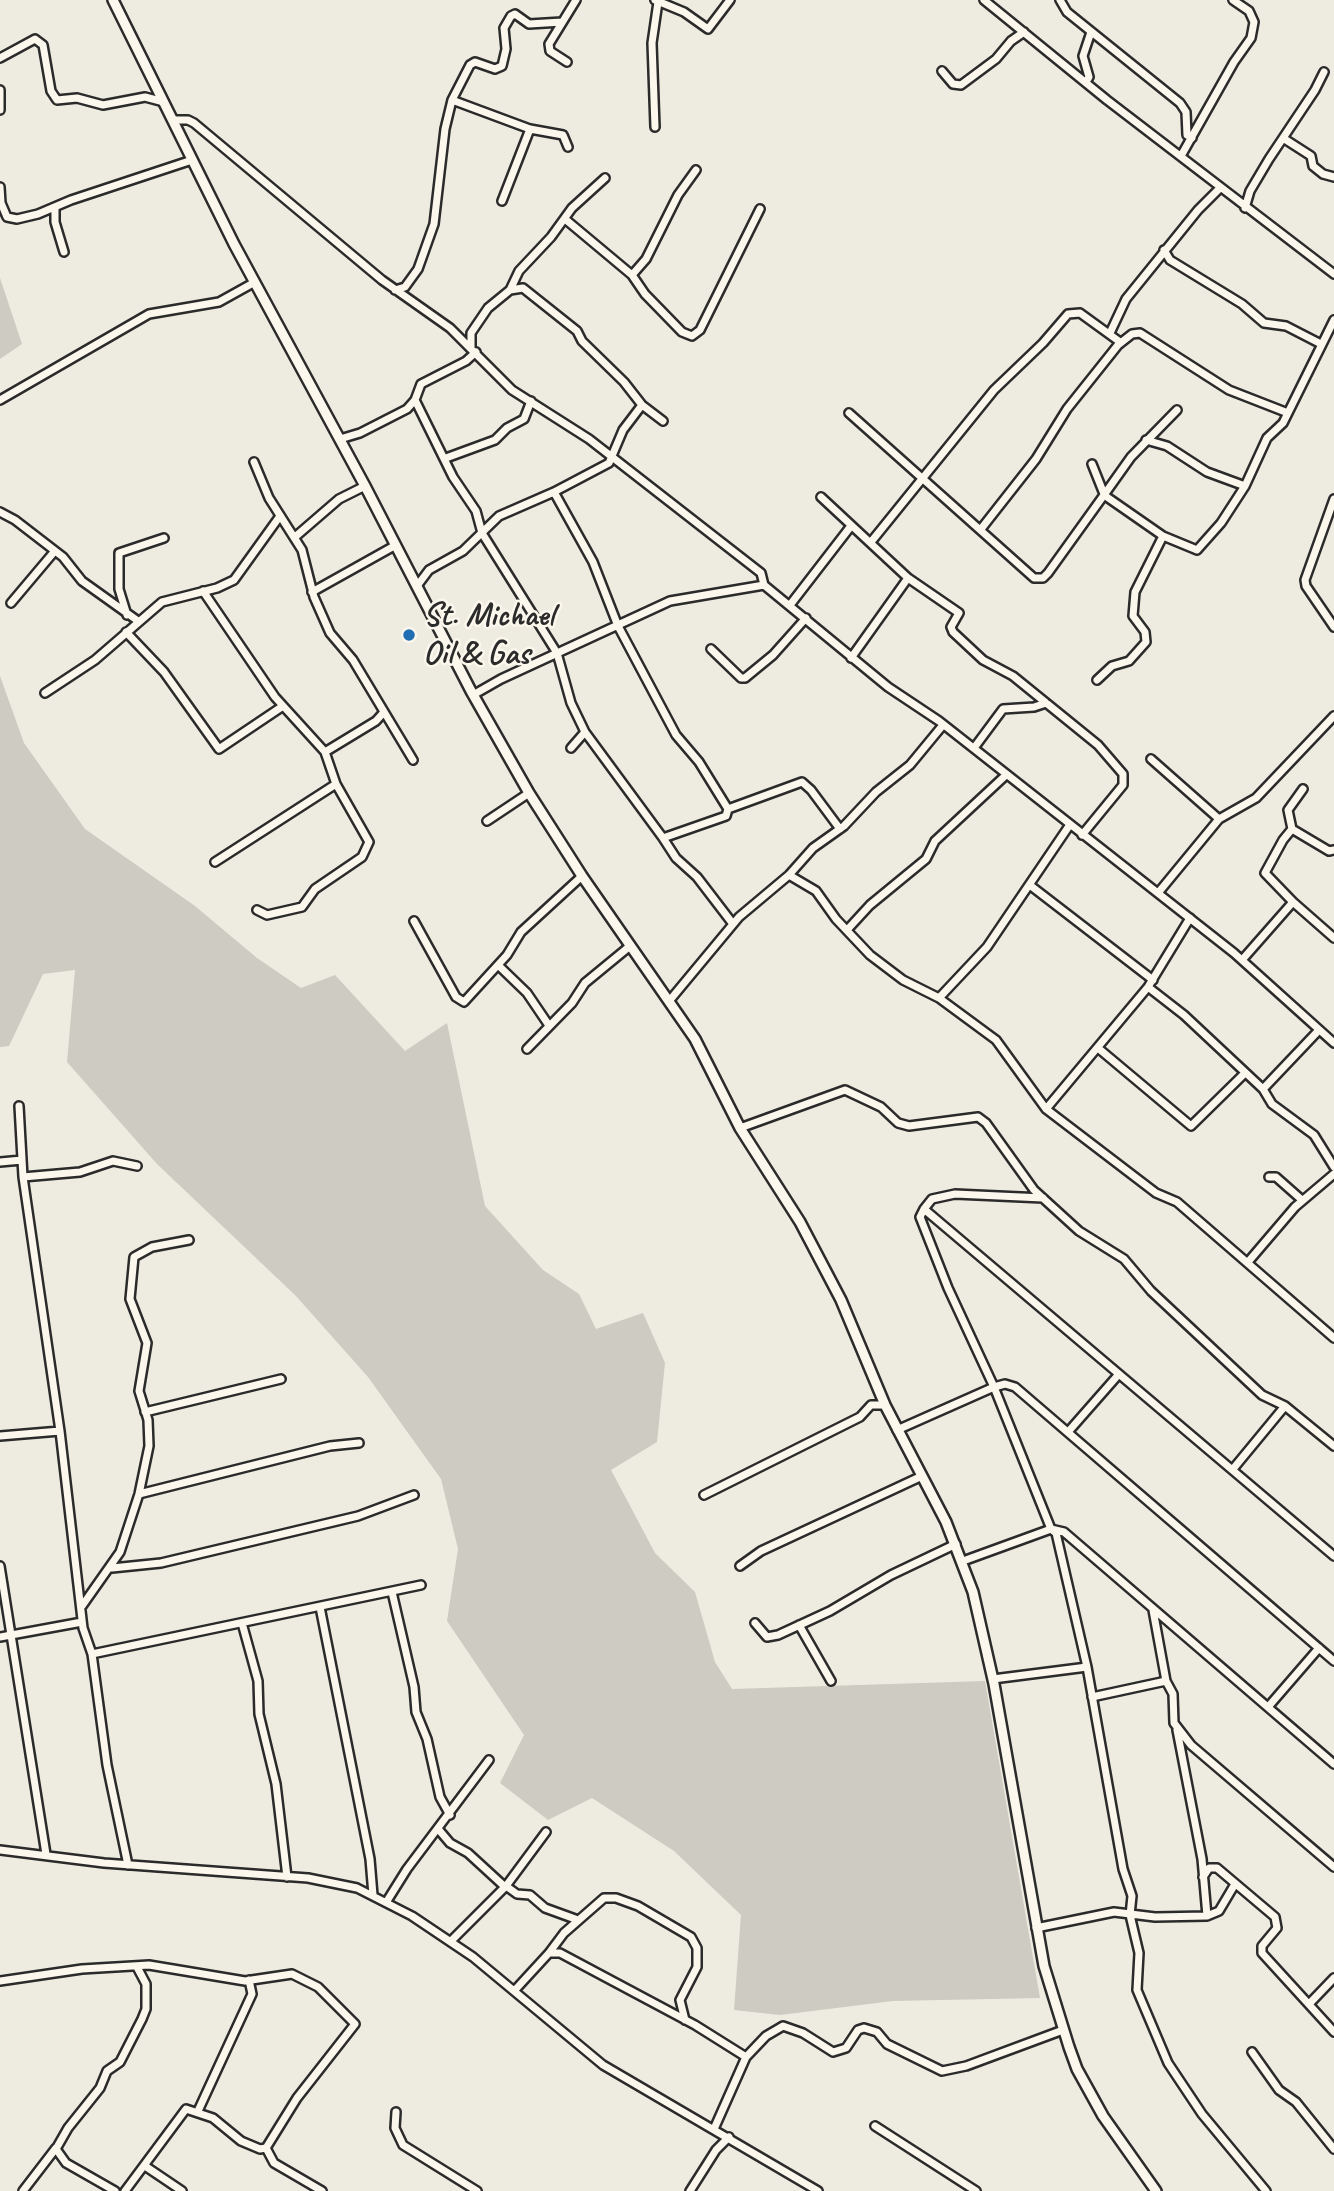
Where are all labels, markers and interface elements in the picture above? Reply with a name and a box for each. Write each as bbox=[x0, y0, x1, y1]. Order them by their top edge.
place label: St. Michael Oil & Gas bbox=[423, 596, 554, 674]
marker: St. Michael Oil & Gas bbox=[401, 627, 417, 643]

